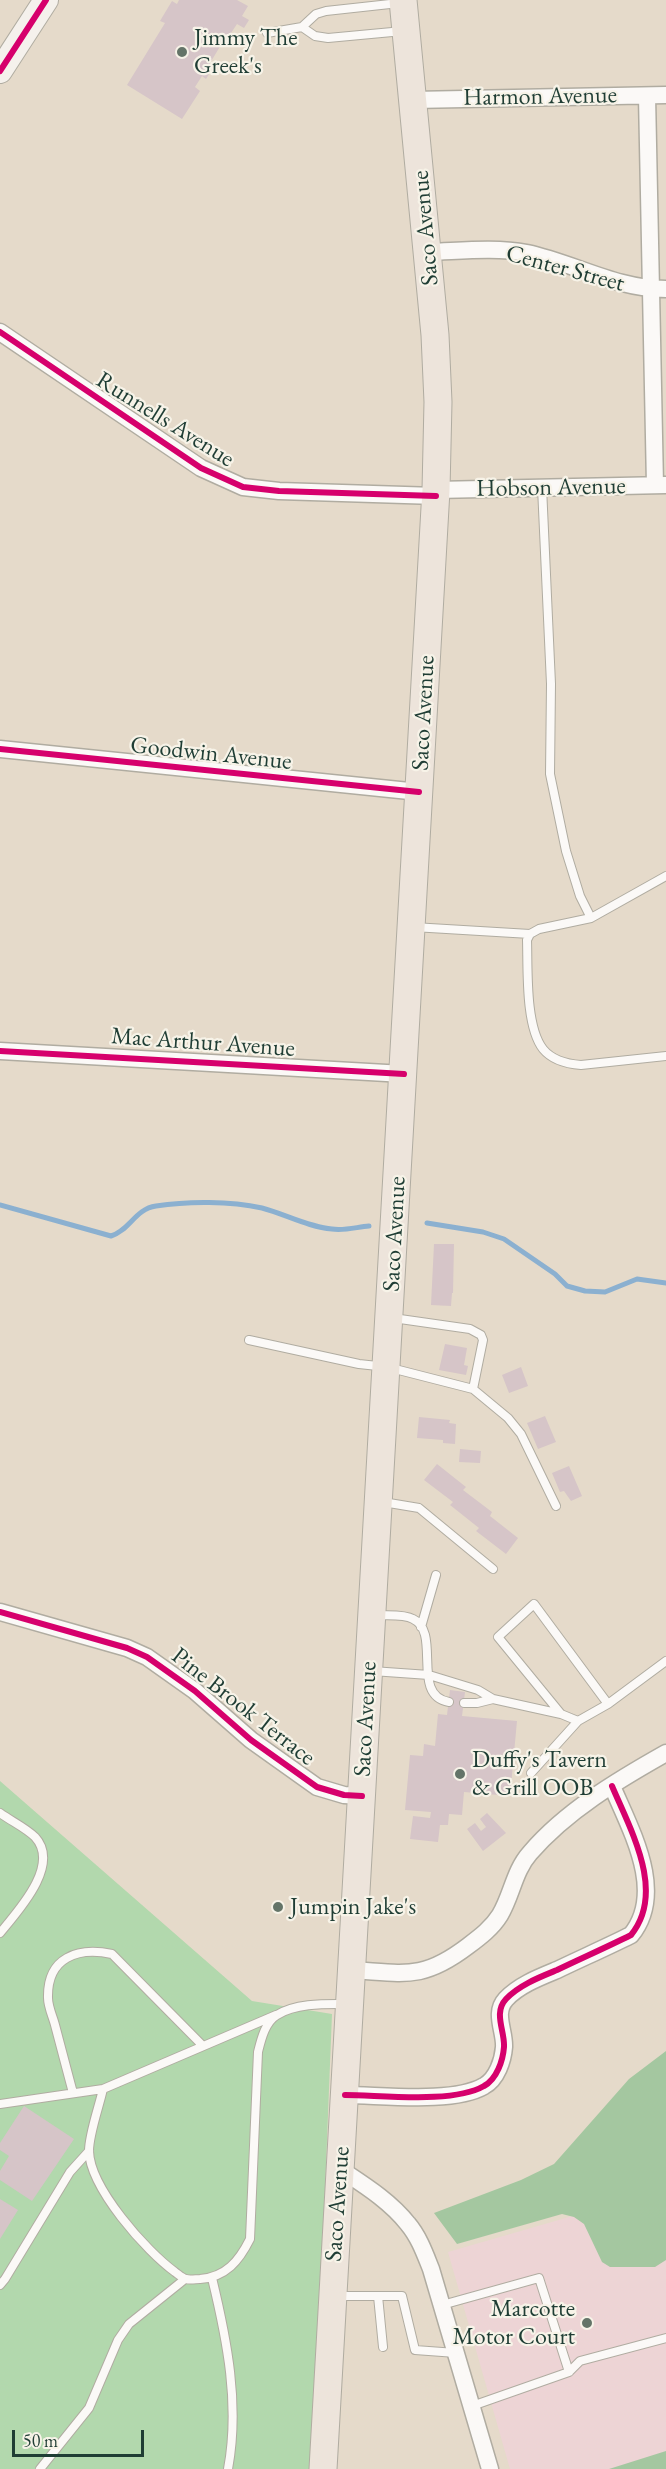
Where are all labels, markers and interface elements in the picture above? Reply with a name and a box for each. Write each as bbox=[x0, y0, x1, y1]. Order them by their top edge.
place label: Jimmy The Greek's bbox=[194, 24, 298, 80]
marker: Jimmy The Greek's bbox=[175, 45, 189, 59]
street label: Harmon Avenue bbox=[463, 81, 617, 113]
street label: Saco Avenue bbox=[407, 169, 445, 287]
street label: Center Street bbox=[503, 239, 627, 299]
street label: Runnells Avenue bbox=[91, 366, 239, 474]
street label: Hobson Avenue bbox=[476, 472, 626, 504]
street label: Saco Avenue bbox=[407, 655, 441, 771]
street label: Goodwin Avenue bbox=[129, 731, 293, 777]
street label: Mac Arthur Avenue bbox=[110, 1022, 296, 1064]
street label: Saco Avenue bbox=[378, 1176, 412, 1292]
street label: Pine Brook Terrace bbox=[165, 1642, 321, 1772]
street label: Saco Avenue bbox=[349, 1661, 383, 1777]
place label: Duffy's Tavern & Grill OOB bbox=[472, 1746, 607, 1802]
marker: Duffy's Tavern & Grill OOB bbox=[453, 1767, 467, 1781]
place label: Jumpin Jake's bbox=[290, 1893, 416, 1921]
marker: Jumpin Jake's bbox=[271, 1900, 285, 1914]
street label: Saco Avenue bbox=[320, 2145, 356, 2263]
place label: Marcotte Motor Court bbox=[453, 2295, 575, 2351]
marker: Marcotte Motor Court bbox=[580, 2316, 594, 2330]
scale bar bbox=[15, 2418, 147, 2456]
text: 50 m bbox=[23, 2429, 58, 2452]

